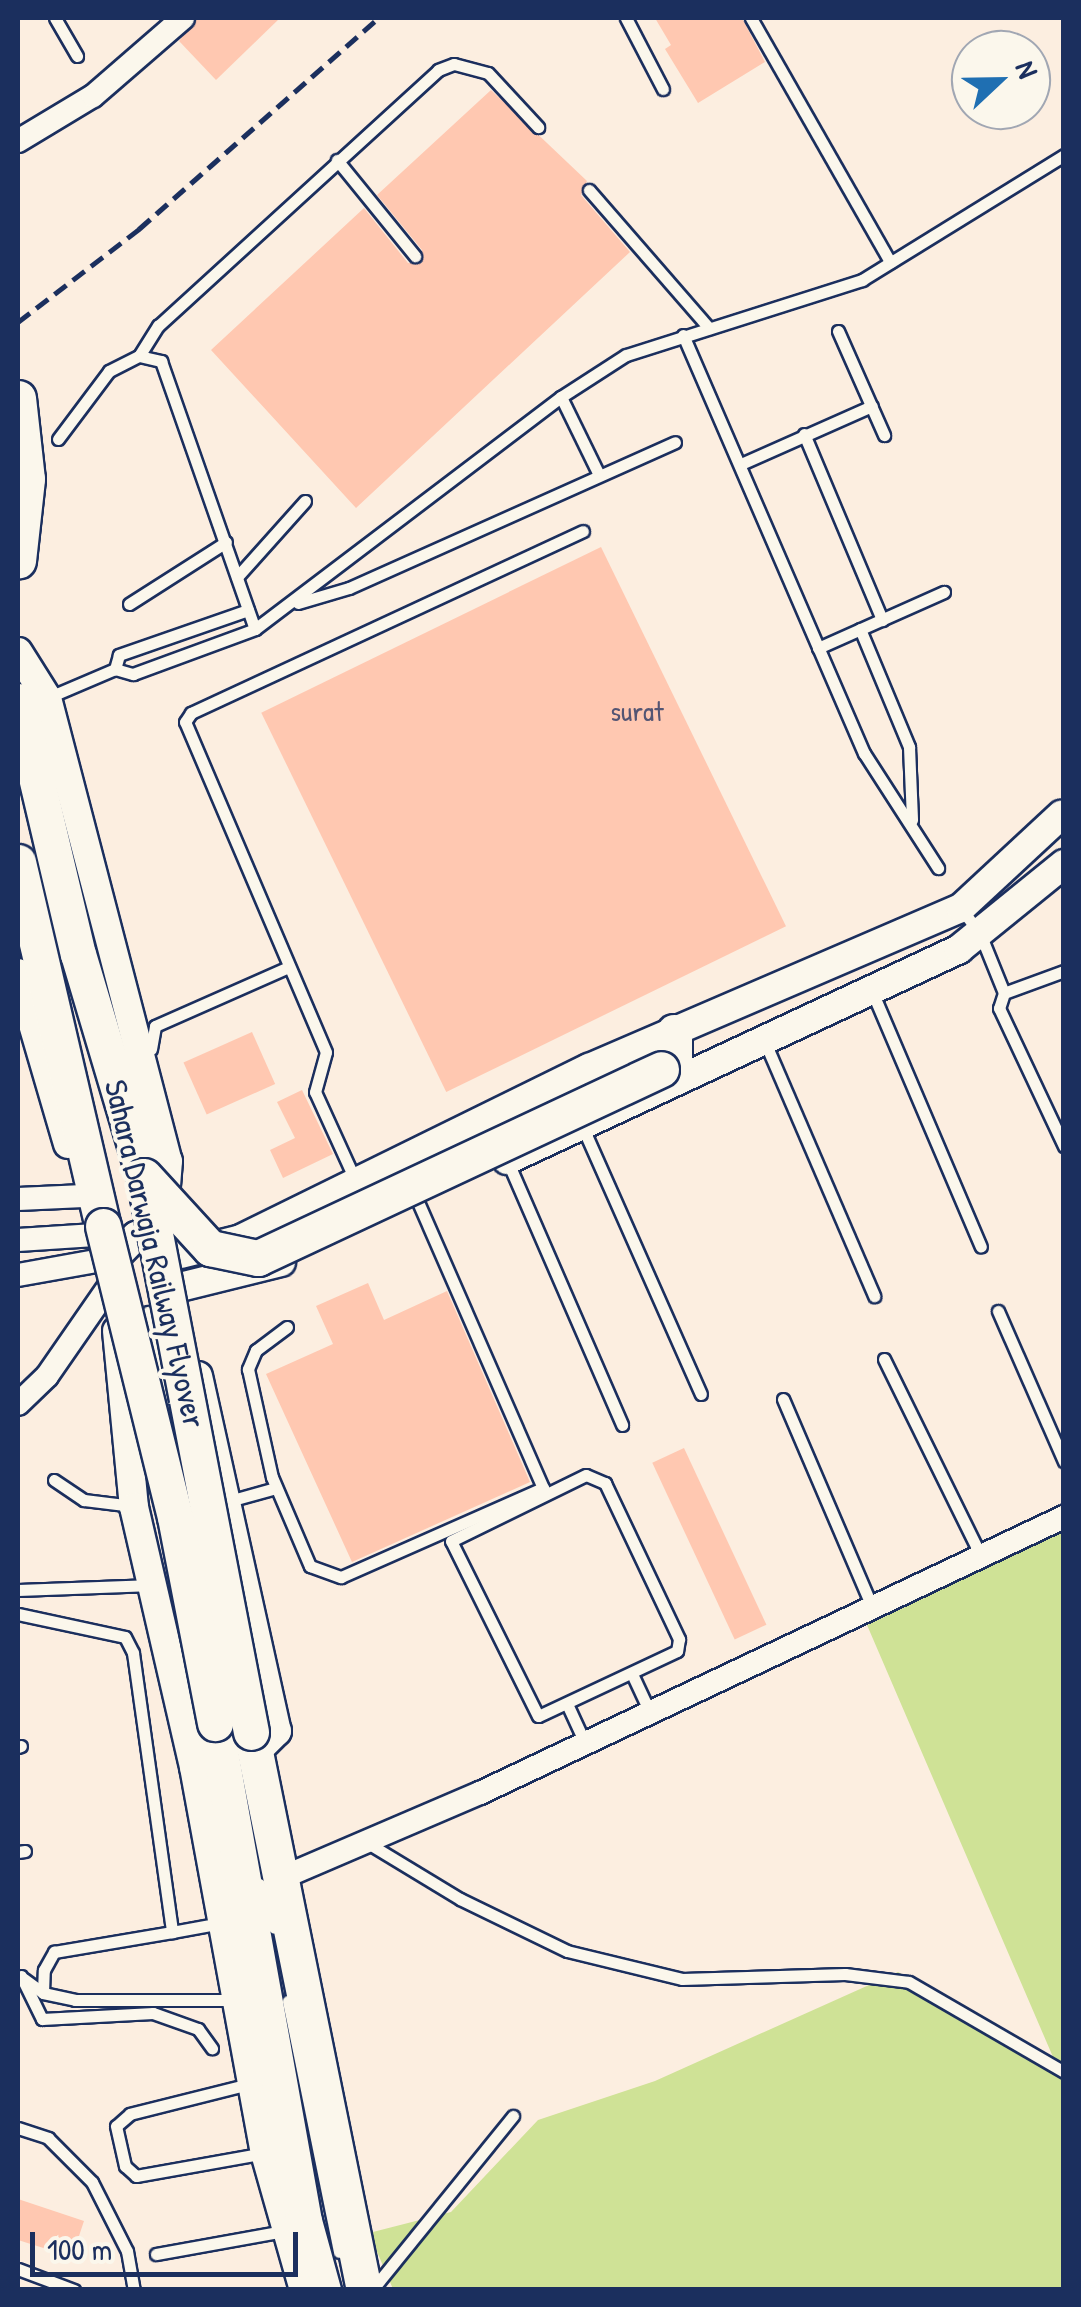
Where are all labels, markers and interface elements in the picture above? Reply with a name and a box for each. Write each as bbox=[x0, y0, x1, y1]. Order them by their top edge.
north arrow bbox=[951, 30, 1051, 130]
text: N bbox=[1007, 55, 1047, 84]
house number: surat bbox=[610, 694, 664, 728]
street label: Sahara Darwaja Railway Flyover bbox=[96, 1076, 214, 1432]
scale bar bbox=[35, 2212, 302, 2274]
text: 100 m bbox=[47, 2229, 112, 2269]

